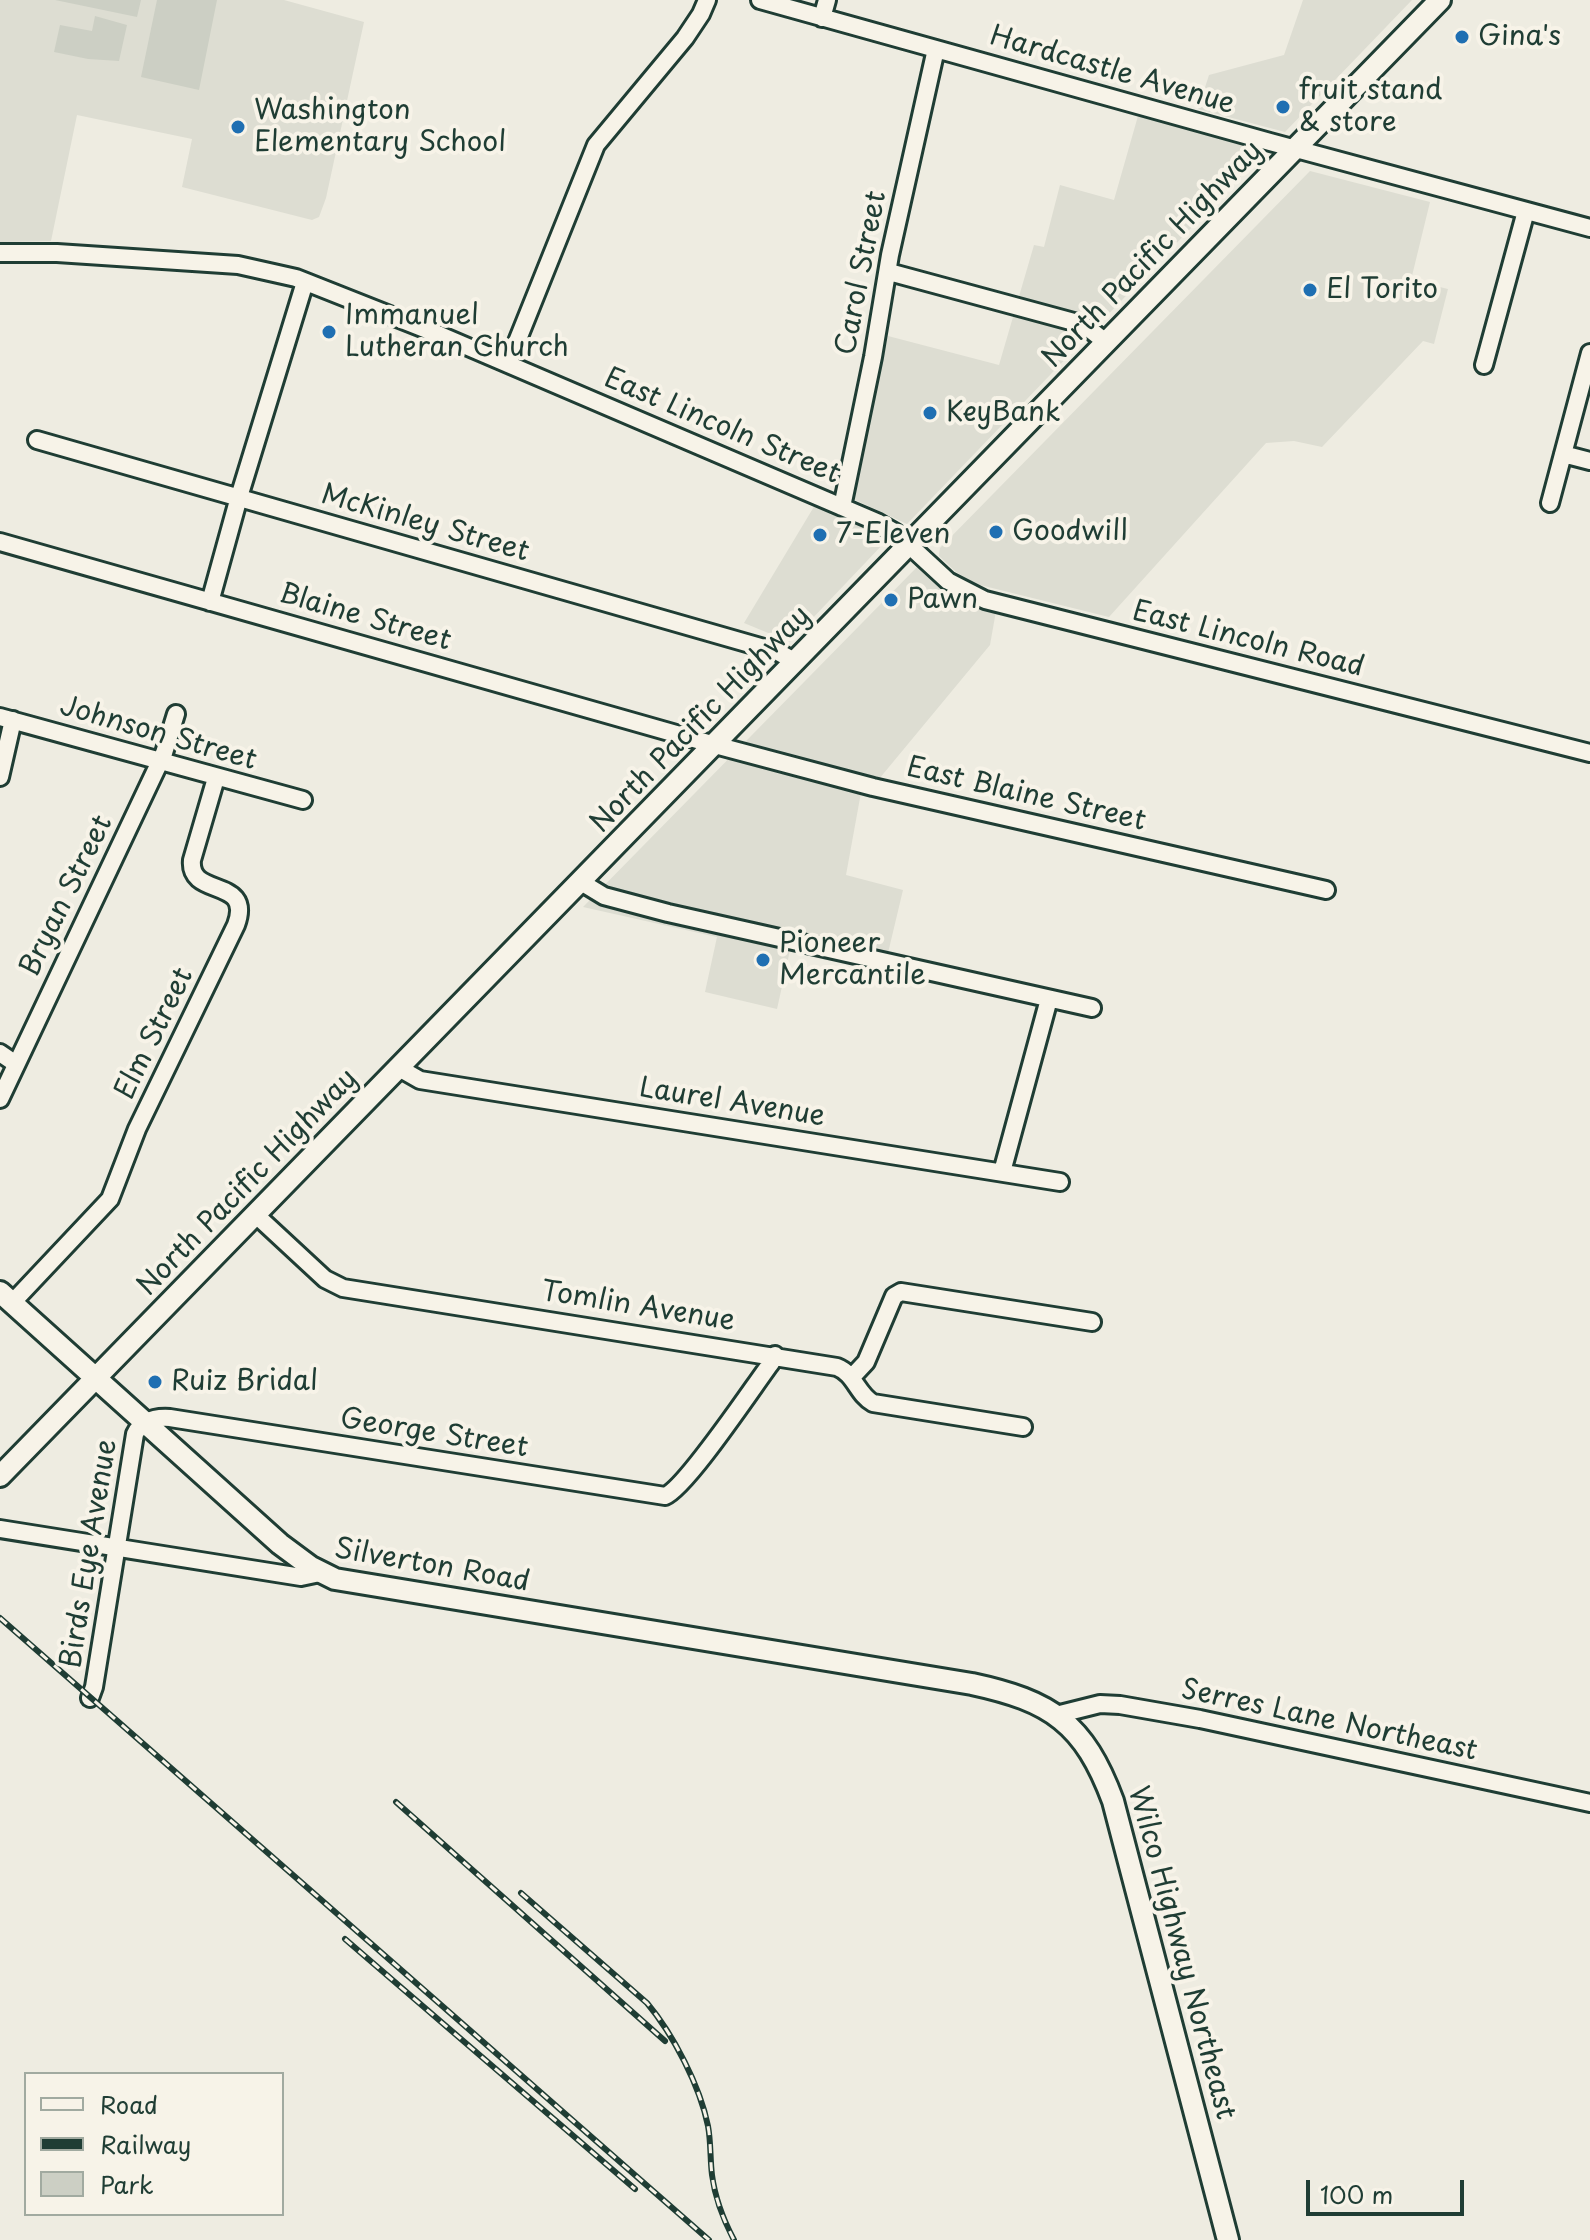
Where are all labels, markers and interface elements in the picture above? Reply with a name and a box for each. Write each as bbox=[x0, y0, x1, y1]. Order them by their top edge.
street label: Hardcastle Avenue bbox=[986, 20, 1238, 122]
place label: Gina's bbox=[1478, 20, 1561, 54]
marker: Gina's bbox=[1453, 28, 1471, 46]
place label: fruit stand & store bbox=[1299, 74, 1442, 140]
place label: Washington Elementary School bbox=[254, 94, 506, 160]
marker: fruit stand & store bbox=[1274, 98, 1292, 116]
marker: Washington Elementary School bbox=[229, 118, 247, 136]
street label: North Pacific Highway bbox=[1036, 135, 1270, 375]
street label: Carol Street bbox=[830, 188, 894, 358]
place label: El Torito bbox=[1326, 273, 1438, 307]
marker: El Torito bbox=[1301, 281, 1319, 299]
place label: Immanuel Lutheran Church bbox=[345, 299, 569, 365]
marker: Immanuel Lutheran Church bbox=[320, 323, 338, 341]
street label: East Lincoln Street bbox=[599, 362, 845, 492]
place label: KeyBank bbox=[946, 396, 1060, 430]
marker: KeyBank bbox=[921, 404, 939, 422]
street label: McKinley Street bbox=[317, 478, 533, 570]
place label: Goodwill bbox=[1012, 515, 1128, 549]
place label: 7-Eleven bbox=[836, 518, 950, 552]
marker: Goodwill bbox=[987, 523, 1005, 541]
marker: 7-Eleven bbox=[811, 526, 829, 544]
street label: Blaine Street bbox=[275, 577, 455, 659]
place label: Pawn bbox=[907, 583, 978, 617]
marker: Pawn bbox=[882, 591, 900, 609]
street label: East Lincoln Road bbox=[1129, 595, 1367, 685]
street label: North Pacific Highway bbox=[584, 600, 818, 840]
street label: Johnson Street bbox=[56, 690, 260, 778]
street label: East Blaine Street bbox=[903, 751, 1149, 839]
street label: Bryan Street bbox=[14, 810, 120, 982]
place label: Pioneer Mercantile bbox=[779, 927, 926, 993]
marker: Pioneer Mercantile bbox=[754, 951, 772, 969]
street label: Elm Street bbox=[109, 963, 201, 1105]
street label: North Pacific Highway bbox=[131, 1063, 365, 1303]
street label: Laurel Avenue bbox=[637, 1072, 827, 1134]
street label: Tomlin Avenue bbox=[539, 1275, 737, 1339]
place label: Ruiz Bridal bbox=[171, 1365, 318, 1399]
marker: Ruiz Bridal bbox=[146, 1373, 164, 1391]
street label: George Street bbox=[338, 1403, 530, 1465]
street label: Birds Eye Avenue bbox=[55, 1437, 125, 1671]
street label: Silverton Road bbox=[332, 1532, 532, 1600]
street label: Serres Lane Northeast bbox=[1178, 1673, 1480, 1769]
street label: Wilco Highway Northeast bbox=[1120, 1783, 1242, 2123]
legend bbox=[24, 2072, 284, 2216]
text: Road bbox=[100, 2086, 158, 2122]
text: Railway bbox=[100, 2126, 191, 2162]
scale bar bbox=[1310, 2164, 1468, 2214]
text: Park bbox=[100, 2166, 154, 2202]
text: 100 m bbox=[1320, 2176, 1393, 2212]

